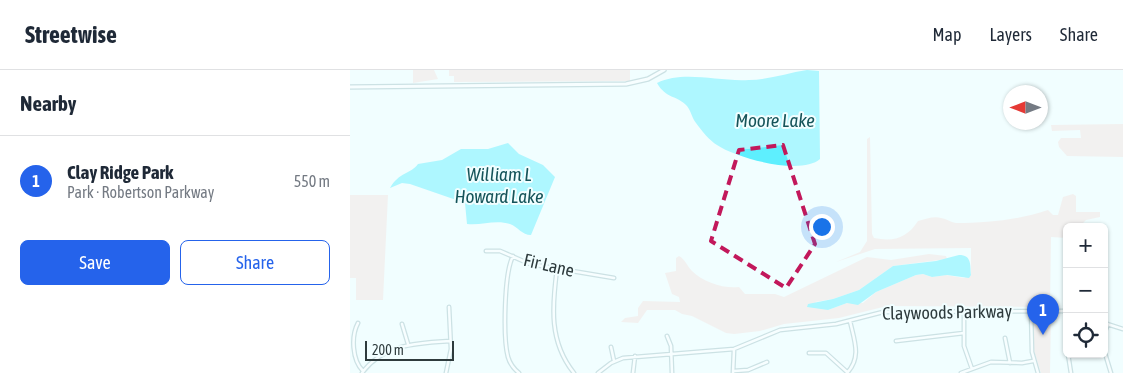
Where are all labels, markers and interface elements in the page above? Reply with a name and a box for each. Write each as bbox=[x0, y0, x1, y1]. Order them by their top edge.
text: Streetwise bbox=[25, 21, 117, 48]
text: Map bbox=[932, 24, 961, 45]
text: Layers bbox=[989, 24, 1032, 45]
text: Share bbox=[1060, 24, 1098, 45]
north arrow bbox=[1003, 85, 1048, 130]
text: Nearby bbox=[20, 91, 76, 115]
water label: Moore Lake bbox=[735, 109, 815, 131]
text: Clay Ridge Park bbox=[67, 161, 173, 183]
water label: William L Howard Lake bbox=[454, 163, 544, 207]
text: 1 bbox=[32, 172, 40, 190]
text: 550 m bbox=[294, 172, 330, 190]
text: Park · Robertson Parkway bbox=[67, 183, 214, 201]
your location bbox=[809, 214, 835, 240]
map controls bbox=[1063, 223, 1108, 358]
button: + bbox=[1063, 223, 1108, 268]
button: Save bbox=[20, 240, 170, 285]
button: Share bbox=[180, 240, 330, 285]
street label: Fir Lane bbox=[522, 249, 576, 281]
button: − bbox=[1063, 268, 1108, 313]
pin: 1 bbox=[1027, 294, 1059, 335]
street label: Claywoods Parkway bbox=[882, 300, 1012, 324]
button: locate bbox=[1063, 313, 1108, 358]
scale bar bbox=[365, 338, 454, 361]
text: 200 m bbox=[372, 342, 404, 358]

